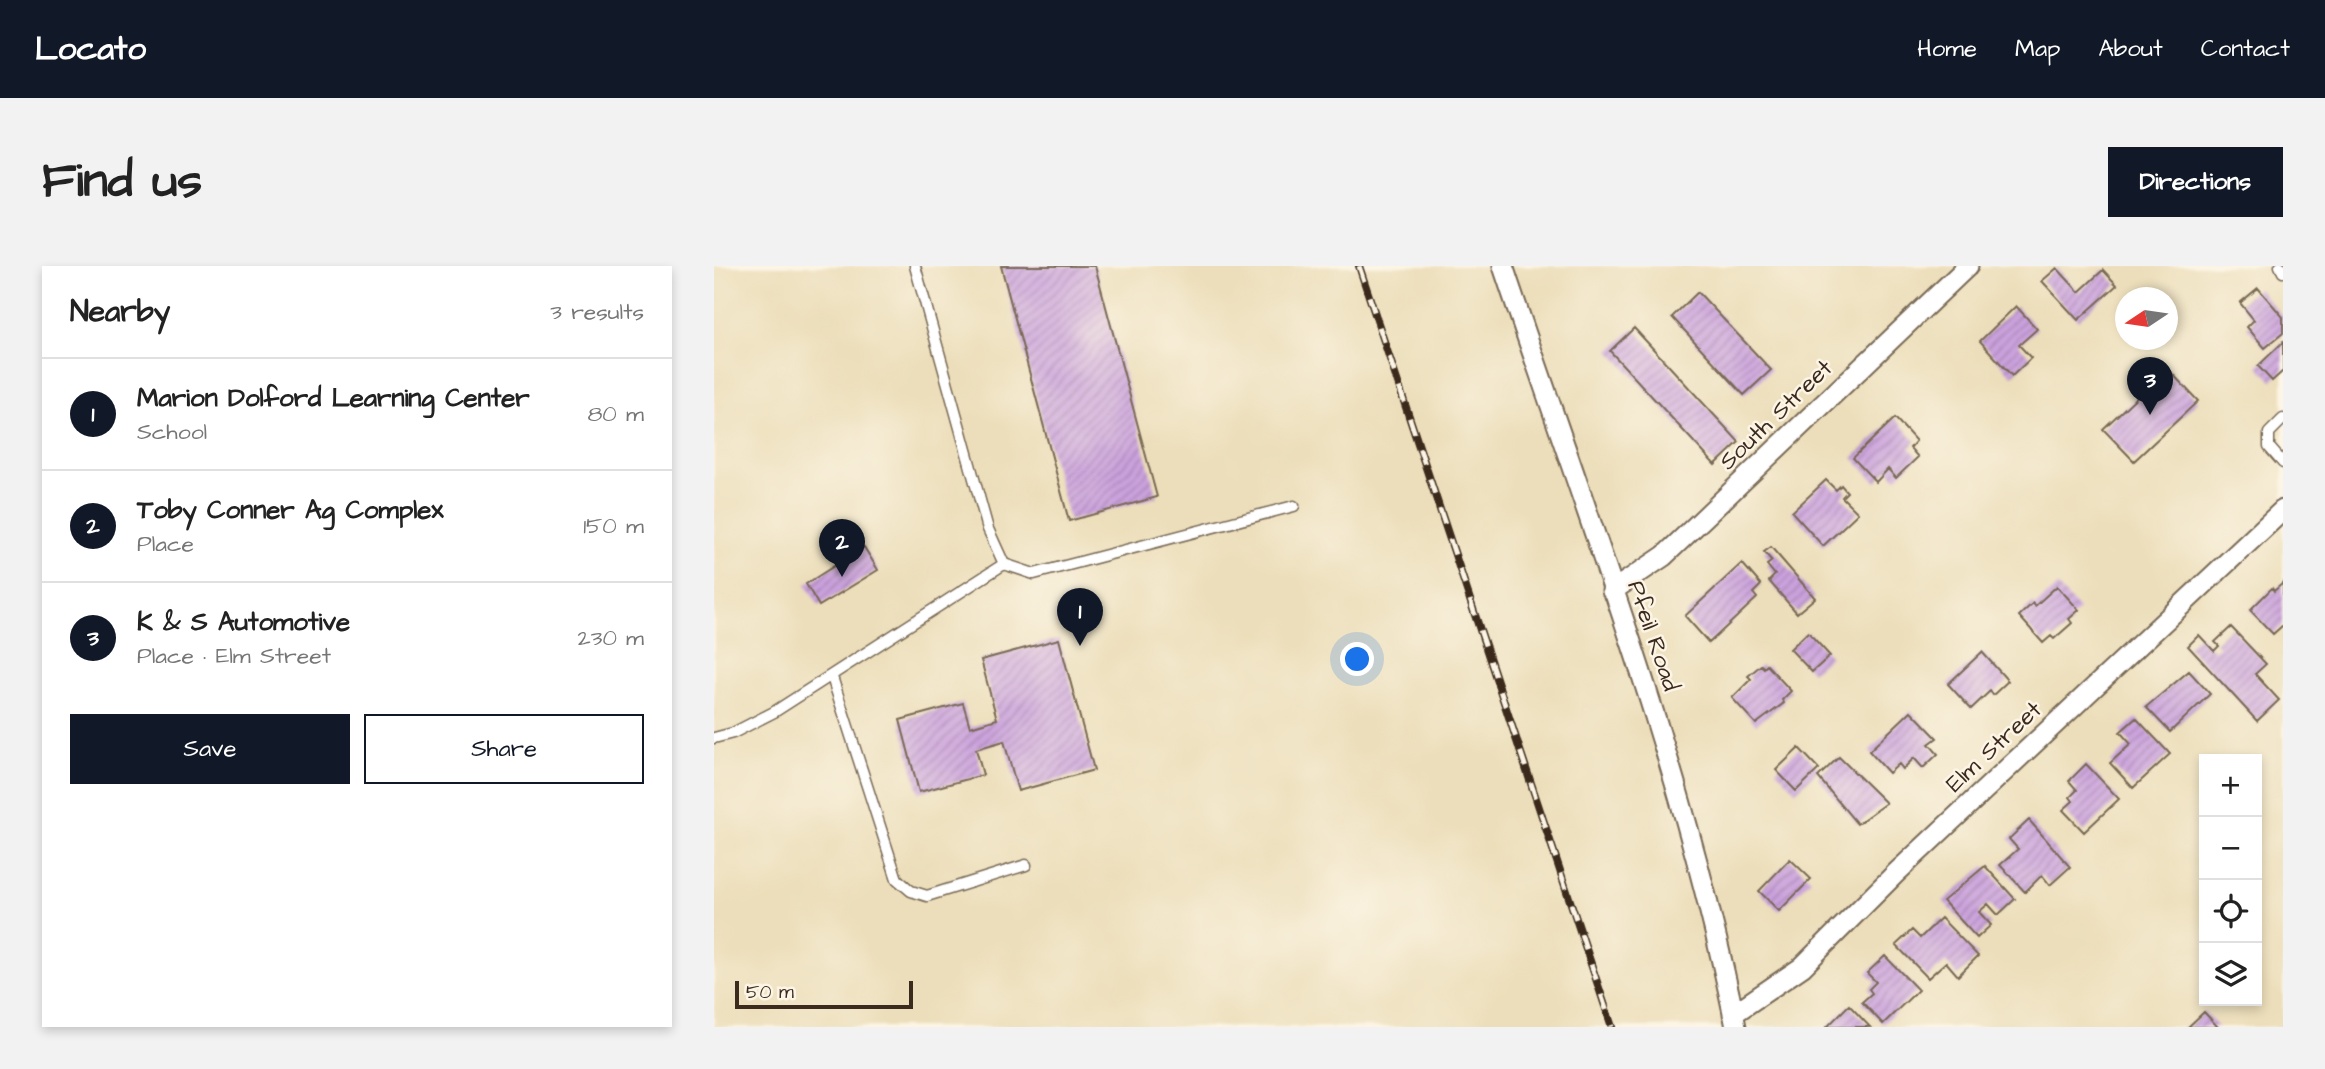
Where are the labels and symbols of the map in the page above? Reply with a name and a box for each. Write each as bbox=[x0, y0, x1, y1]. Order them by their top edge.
north arrow bbox=[2115, 287, 2178, 350]
street label: South Street bbox=[1712, 352, 1841, 478]
pin: 3 bbox=[2127, 357, 2173, 415]
pin: 2 bbox=[819, 519, 865, 577]
street label: Pfeil Road bbox=[1618, 576, 1688, 696]
pin: 1 bbox=[1057, 588, 1103, 646]
your location bbox=[1340, 642, 1374, 676]
street label: Elm Street bbox=[1938, 693, 2050, 800]
scale bar bbox=[735, 978, 914, 1010]

